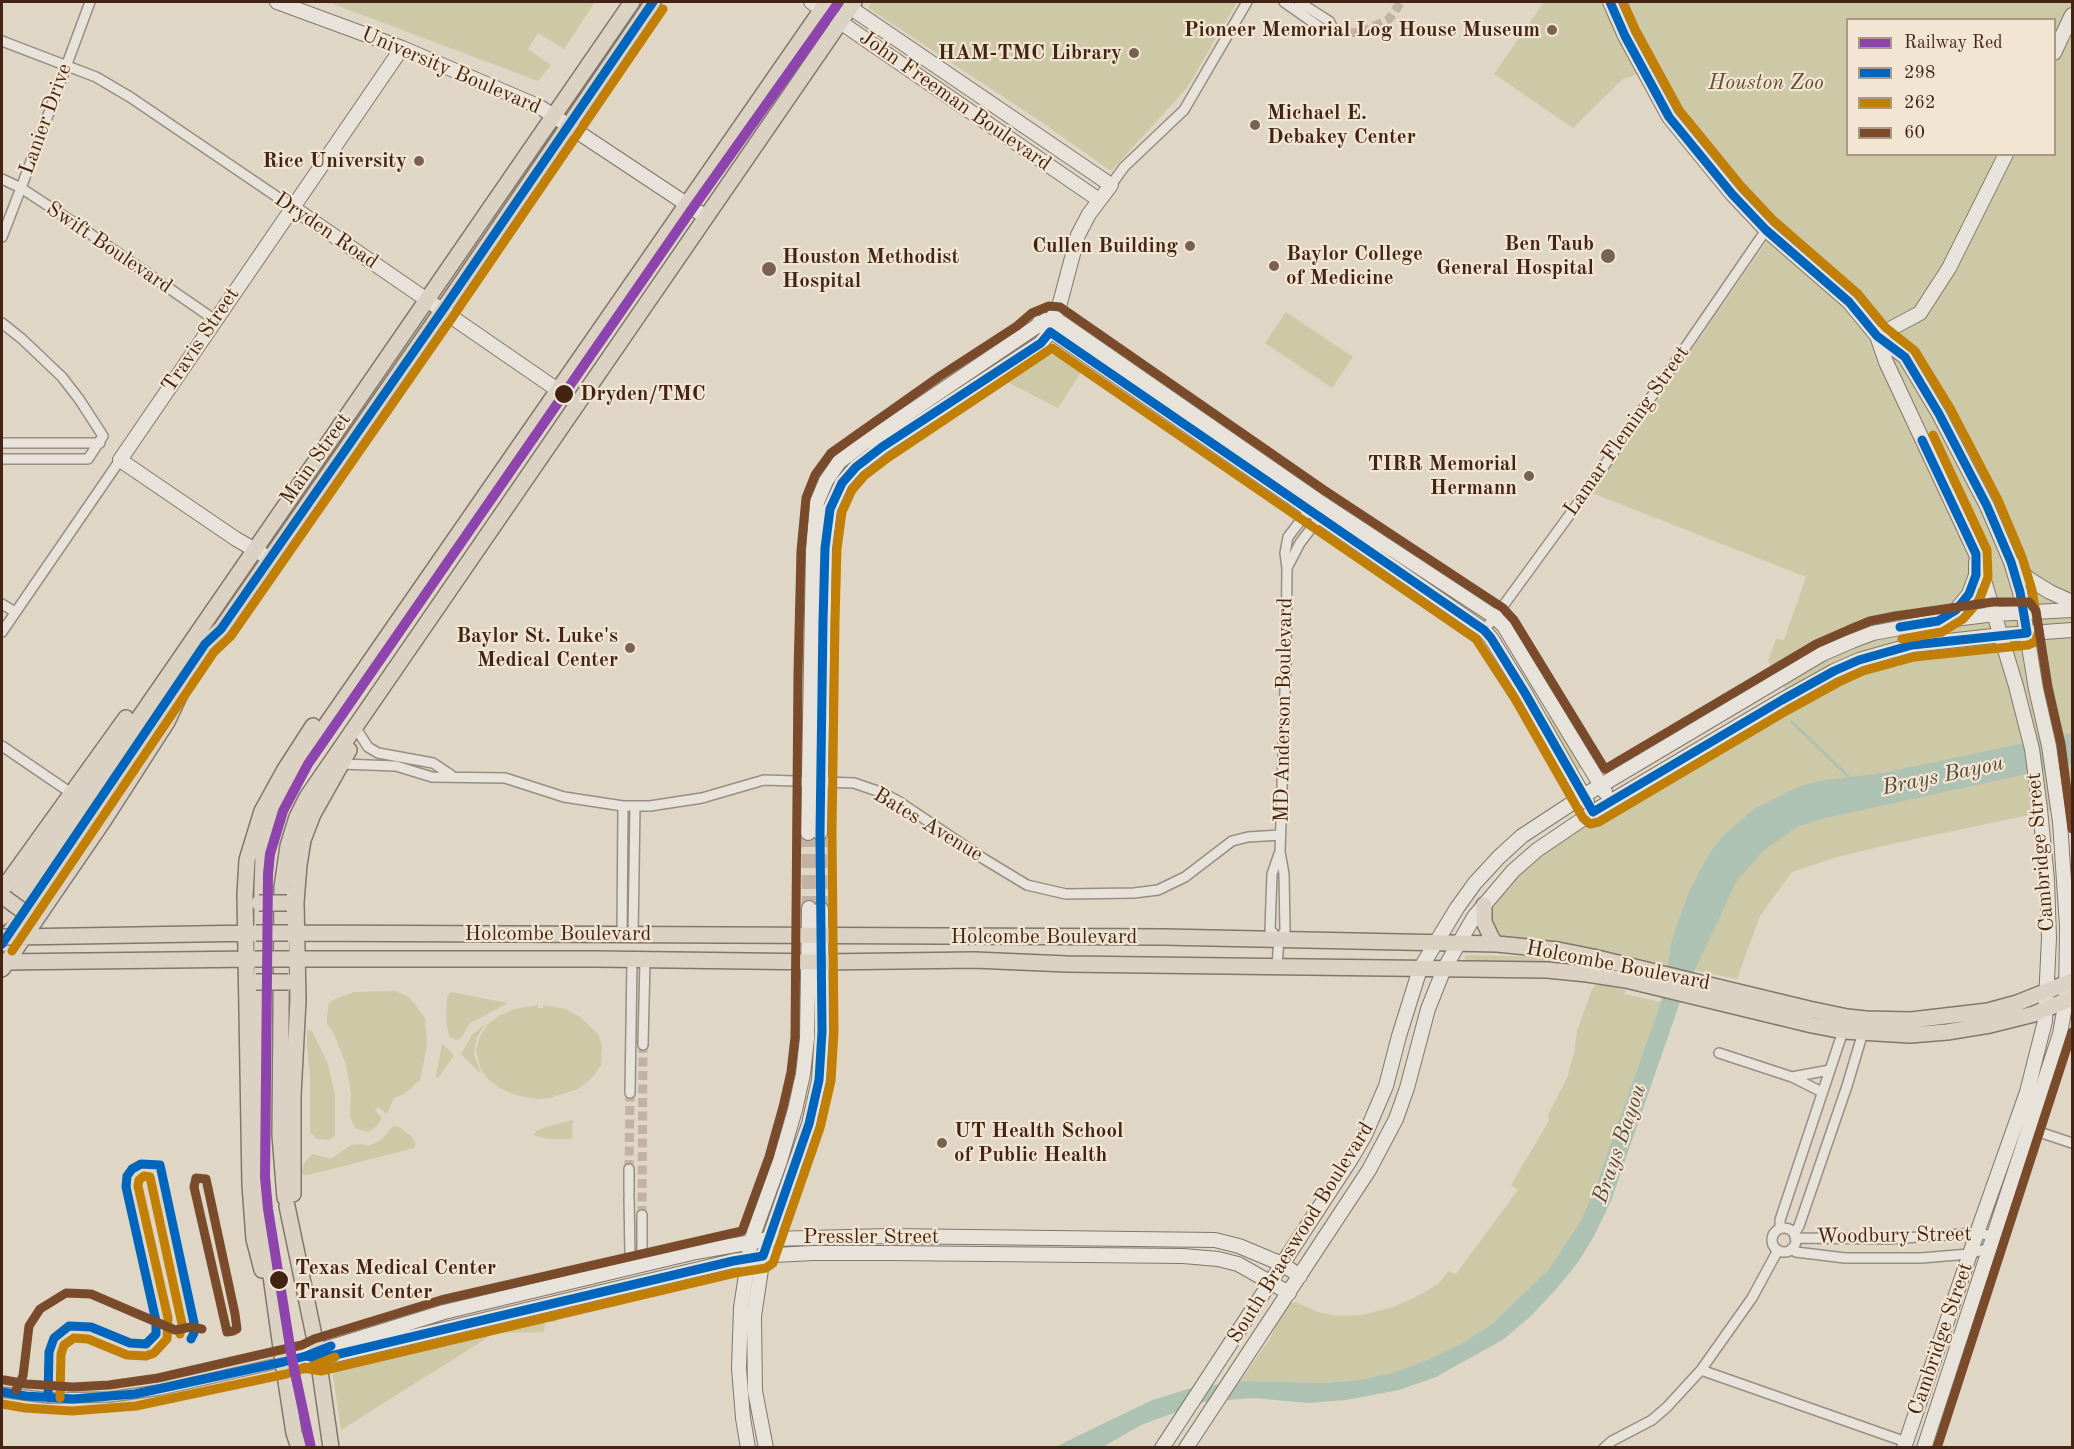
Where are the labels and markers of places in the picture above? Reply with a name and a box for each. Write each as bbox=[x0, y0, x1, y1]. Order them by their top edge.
place label: Pioneer Memorial Log House Museum bbox=[1184, 17, 1540, 43]
marker: Pioneer Memorial Log House Museum bbox=[1545, 23, 1559, 37]
place label: HAM-TMC Library bbox=[938, 40, 1122, 66]
marker: HAM-TMC Library bbox=[1127, 46, 1141, 60]
place label: Michael E. Debakey Center bbox=[1267, 100, 1416, 150]
marker: Michael E. Debakey Center bbox=[1248, 118, 1262, 132]
place label: Rice University bbox=[262, 148, 407, 174]
marker: Rice University bbox=[412, 154, 426, 168]
place label: Ben Taub General Hospital bbox=[1436, 231, 1594, 281]
place label: Cullen Building bbox=[1032, 233, 1178, 259]
marker: Cullen Building bbox=[1183, 239, 1197, 253]
place label: Baylor College of Medicine bbox=[1286, 241, 1423, 291]
place label: Houston Methodist Hospital bbox=[782, 244, 959, 294]
marker: Ben Taub General Hospital bbox=[1599, 247, 1617, 265]
marker: Baylor College of Medicine bbox=[1267, 259, 1281, 273]
marker: Houston Methodist Hospital bbox=[760, 260, 778, 278]
place label: Dryden/TMC bbox=[580, 381, 706, 407]
marker: Dryden/TMC bbox=[553, 383, 575, 405]
place label: TIRR Memorial Hermann bbox=[1368, 451, 1517, 501]
marker: TIRR Memorial Hermann bbox=[1522, 469, 1536, 483]
place label: Baylor St. Luke's Medical Center bbox=[456, 623, 618, 673]
marker: Baylor St. Luke's Medical Center bbox=[623, 641, 637, 655]
place label: UT Health School of Public Health bbox=[954, 1118, 1123, 1168]
marker: UT Health School of Public Health bbox=[935, 1136, 949, 1150]
place label: Texas Medical Center Transit Center bbox=[295, 1255, 496, 1305]
marker: Texas Medical Center Transit Center bbox=[268, 1269, 290, 1291]

